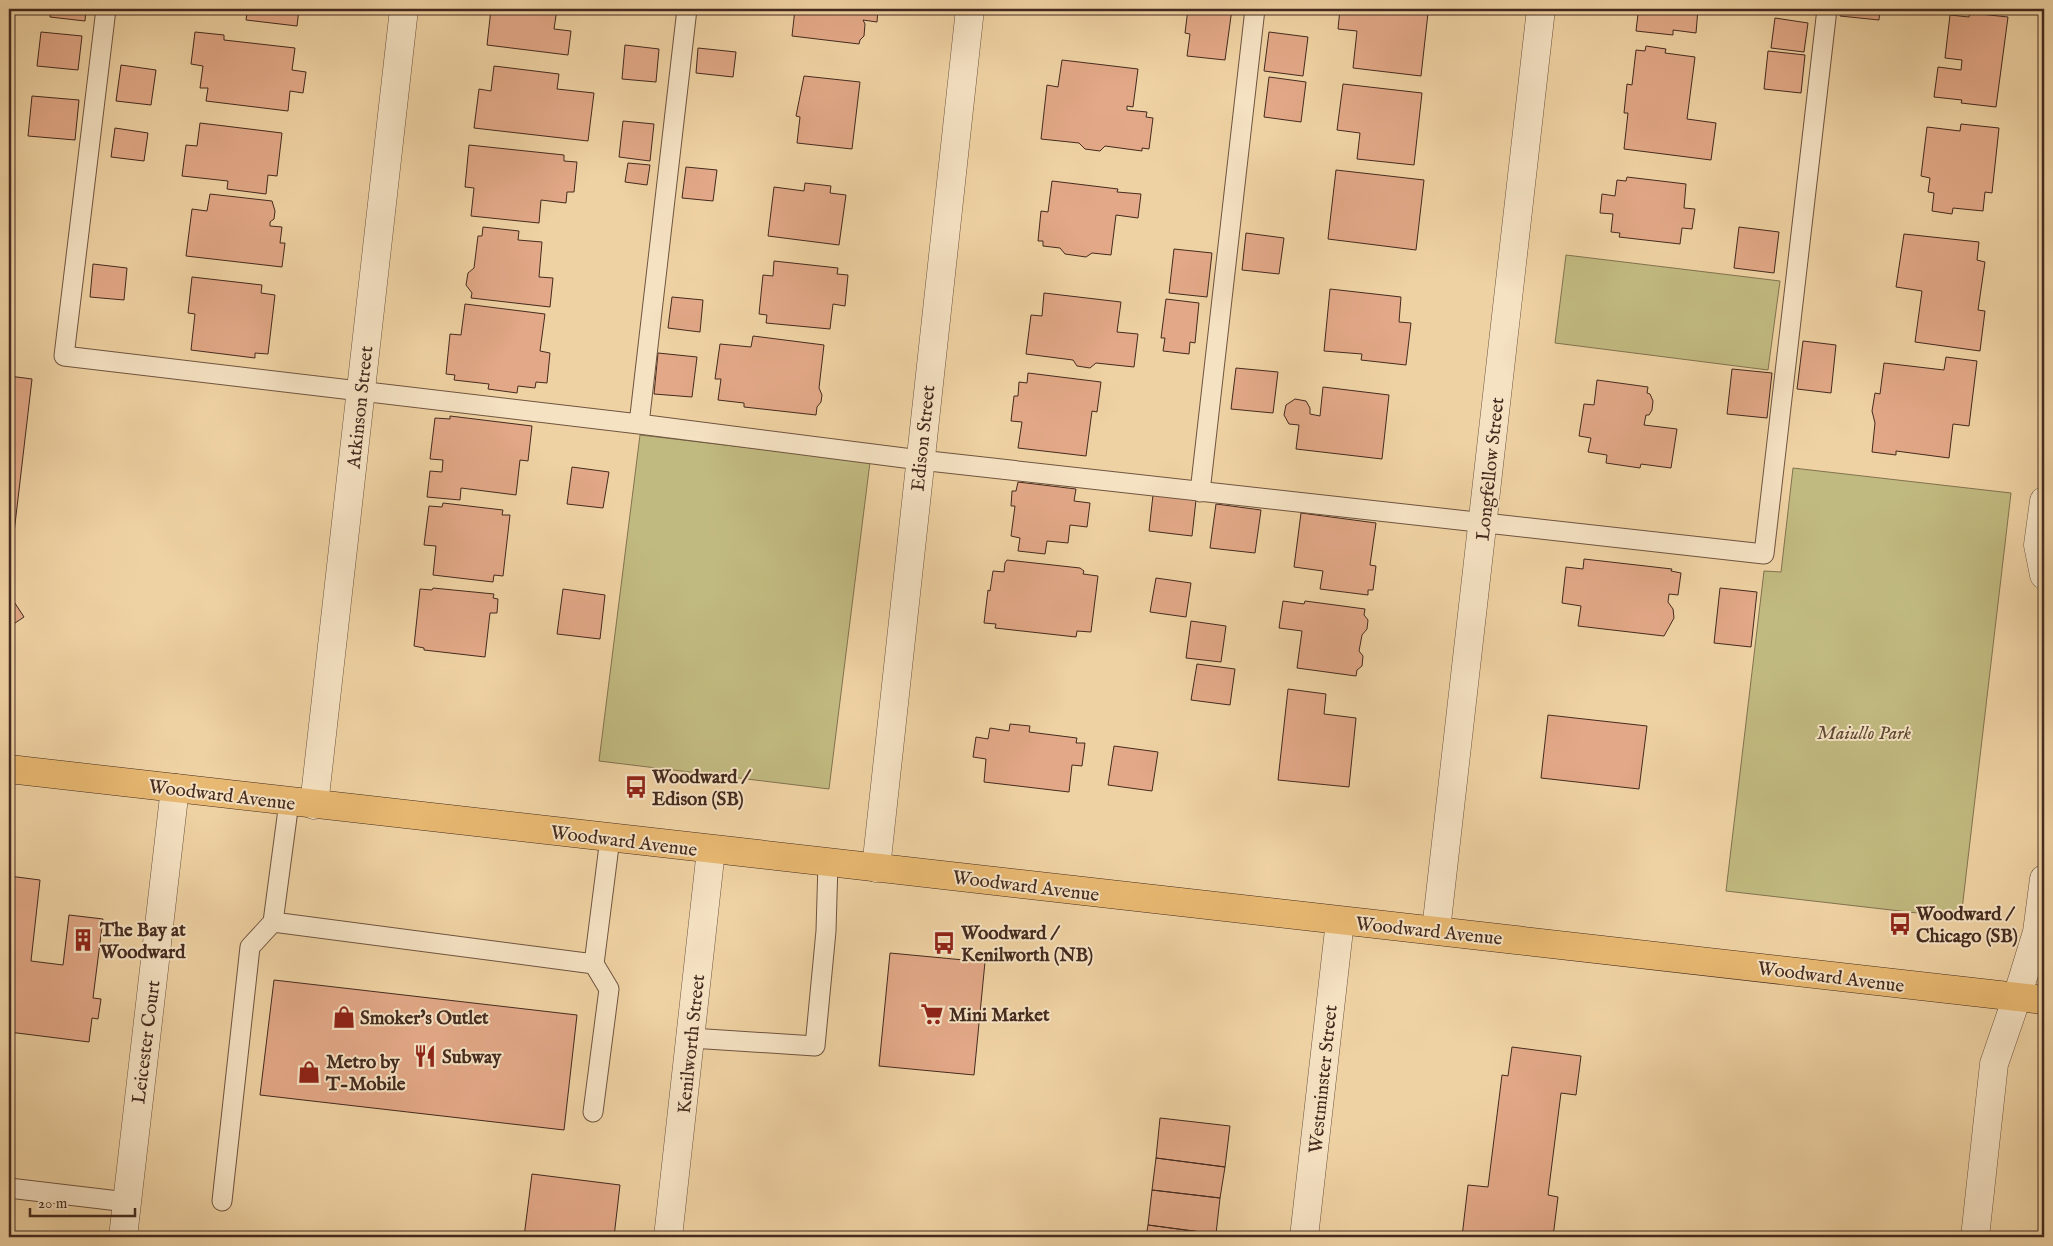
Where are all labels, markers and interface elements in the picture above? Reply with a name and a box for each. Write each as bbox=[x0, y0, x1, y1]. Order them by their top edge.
street label: Atkinson Street bbox=[343, 344, 379, 471]
street label: Edison Street bbox=[906, 383, 942, 493]
street label: Longfellow Street bbox=[1472, 396, 1510, 542]
park label: Maiullo Park bbox=[1817, 722, 1912, 746]
place label: Woodward / Edison (SB) bbox=[651, 766, 751, 812]
bus stop icon: Woodward / Edison (SB) bbox=[623, 774, 649, 800]
street label: Woodward Avenue bbox=[147, 775, 297, 817]
street label: Woodward Avenue bbox=[549, 821, 699, 863]
street label: Woodward Avenue bbox=[951, 866, 1101, 908]
place label: Woodward / Chicago (SB) bbox=[1915, 903, 2018, 949]
bus stop icon: Woodward / Chicago (SB) bbox=[1887, 911, 1913, 937]
street label: Woodward Avenue bbox=[1354, 912, 1504, 952]
place label: The Bay at Woodward bbox=[99, 919, 186, 965]
place label: Woodward / Kenilworth (NB) bbox=[960, 922, 1093, 968]
building icon: The Bay at Woodward bbox=[70, 927, 96, 953]
bus stop icon: Woodward / Kenilworth (NB) bbox=[931, 930, 957, 956]
street label: Woodward Avenue bbox=[1756, 957, 1906, 999]
street label: Kenilworth Street bbox=[673, 973, 711, 1115]
street label: Leicester Court bbox=[127, 979, 167, 1105]
supermarket icon: Mini Market bbox=[919, 1001, 945, 1027]
street label: Westminster Street bbox=[1304, 1003, 1344, 1155]
shop icon: Smoker's Outlet bbox=[331, 1004, 357, 1030]
place label: Mini Market bbox=[949, 1004, 1050, 1028]
place label: Smoker's Outlet bbox=[360, 1007, 489, 1031]
restaurant icon: Subway bbox=[412, 1043, 438, 1069]
place label: Subway bbox=[442, 1046, 502, 1070]
place label: Metro by T-Mobile bbox=[325, 1051, 406, 1097]
shop icon: Metro by T-Mobile bbox=[296, 1059, 322, 1085]
scale bar bbox=[30, 1186, 135, 1218]
text: 20 m bbox=[38, 1194, 68, 1213]

